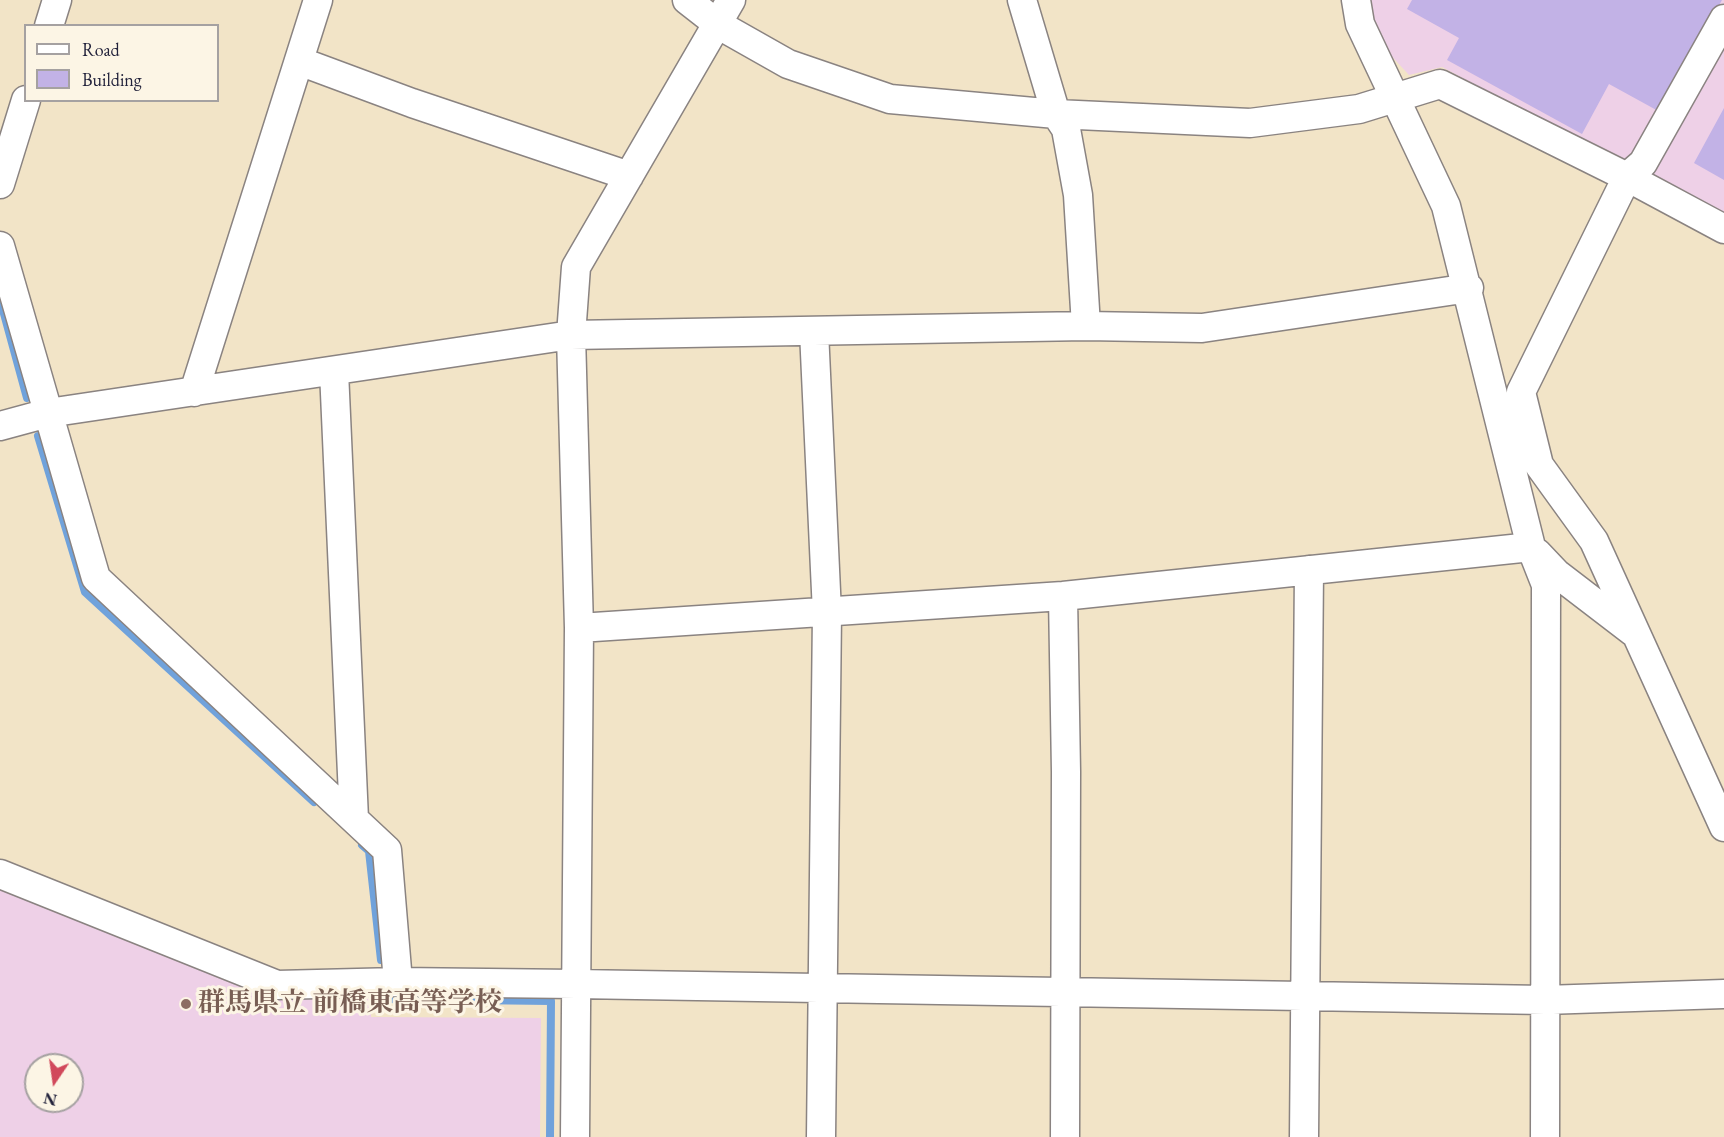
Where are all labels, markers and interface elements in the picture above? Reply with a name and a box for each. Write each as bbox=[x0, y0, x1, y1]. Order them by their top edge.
legend bbox=[24, 24, 219, 102]
text: Road bbox=[82, 38, 120, 61]
text: Building bbox=[82, 68, 142, 91]
place label: 群馬県立 前橋東高等学校 bbox=[198, 988, 501, 1020]
marker: 群馬県立 前橋東高等学校 bbox=[179, 997, 193, 1011]
north arrow bbox=[24, 1053, 84, 1113]
text: N bbox=[42, 1087, 59, 1111]

